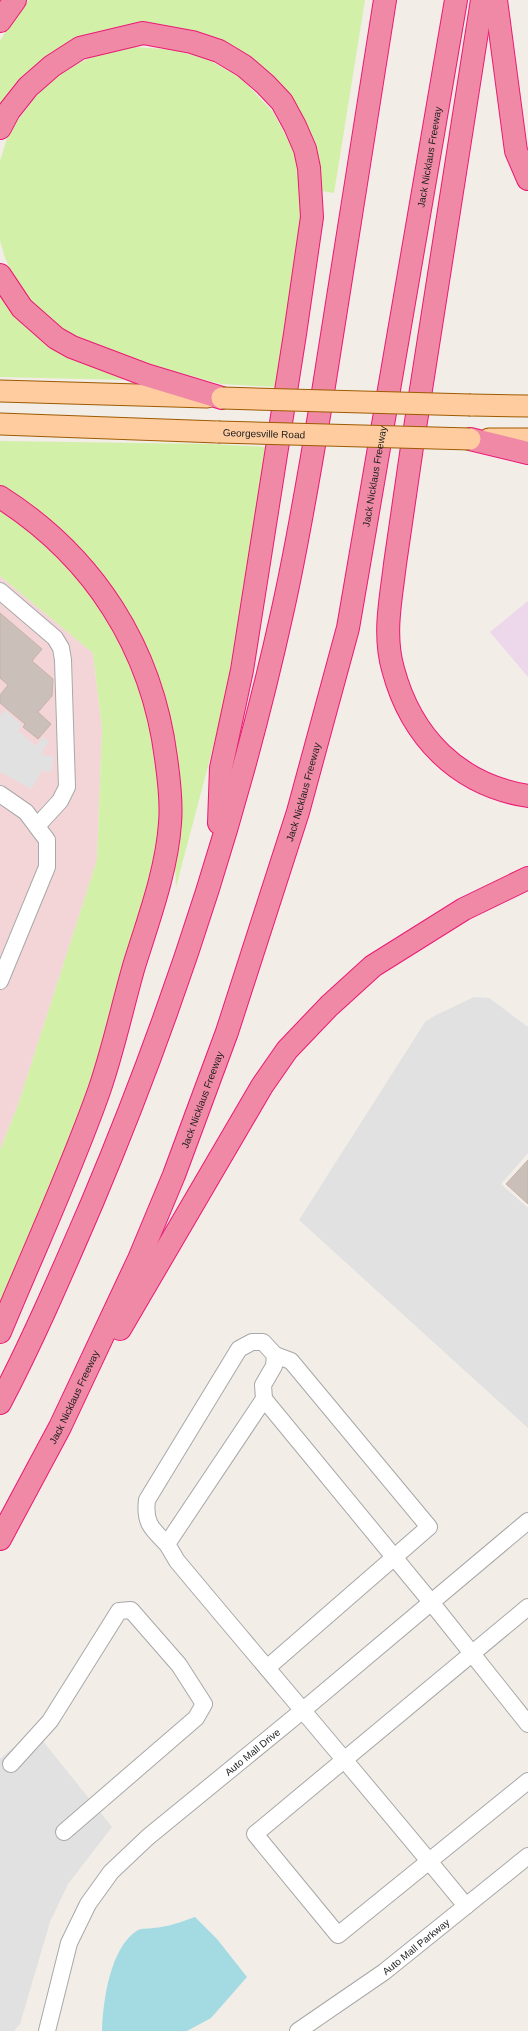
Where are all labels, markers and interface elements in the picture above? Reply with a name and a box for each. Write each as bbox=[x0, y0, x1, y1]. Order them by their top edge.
street label: Jack Nicklaus Freeway bbox=[415, 106, 444, 208]
street label: Jack Nicklaus Freeway bbox=[360, 425, 389, 528]
street label: Georgesville Road bbox=[223, 427, 305, 440]
street label: Jack Nicklaus Freeway bbox=[284, 741, 323, 843]
street label: Jack Nicklaus Freeway bbox=[179, 1050, 225, 1150]
street label: Jack Nicklaus Freeway bbox=[47, 1349, 101, 1446]
street label: Auto Mall Drive bbox=[223, 1726, 283, 1778]
street label: Auto Mall Parkway bbox=[380, 1917, 452, 1977]

